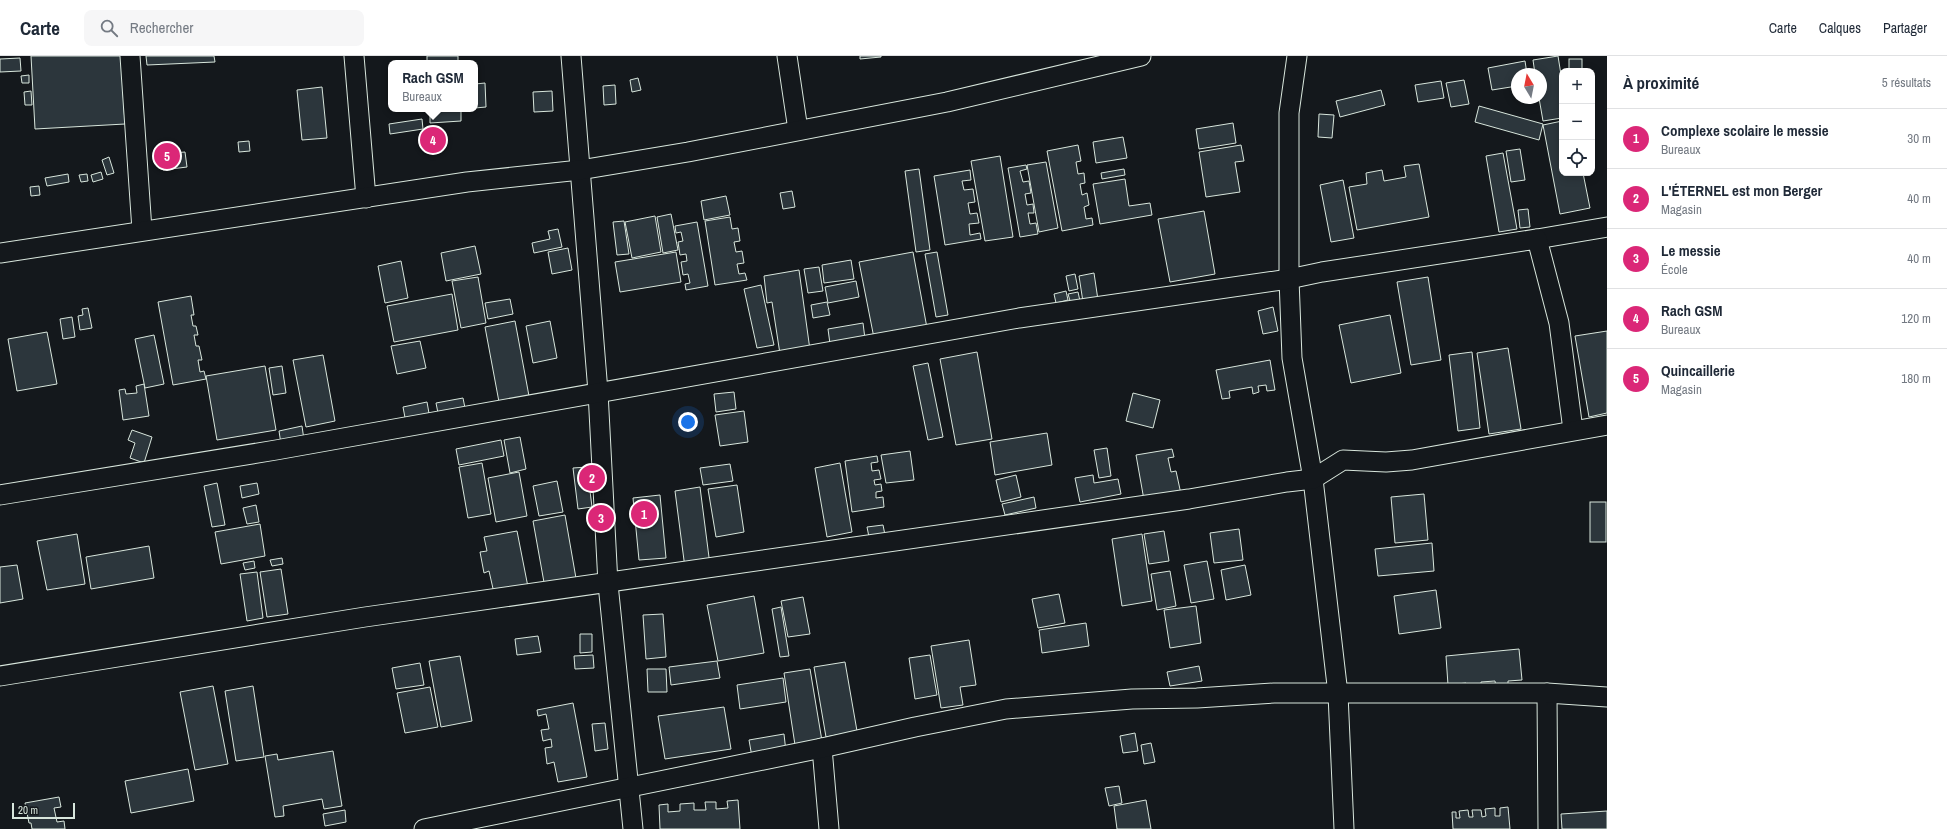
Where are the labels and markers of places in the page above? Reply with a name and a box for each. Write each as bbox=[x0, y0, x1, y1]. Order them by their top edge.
pin: 4 bbox=[420, 125, 446, 155]
pin: 5 bbox=[154, 141, 180, 171]
pin: 2 bbox=[579, 463, 605, 493]
pin: 1 bbox=[631, 499, 657, 529]
pin: 3 bbox=[588, 503, 614, 533]

